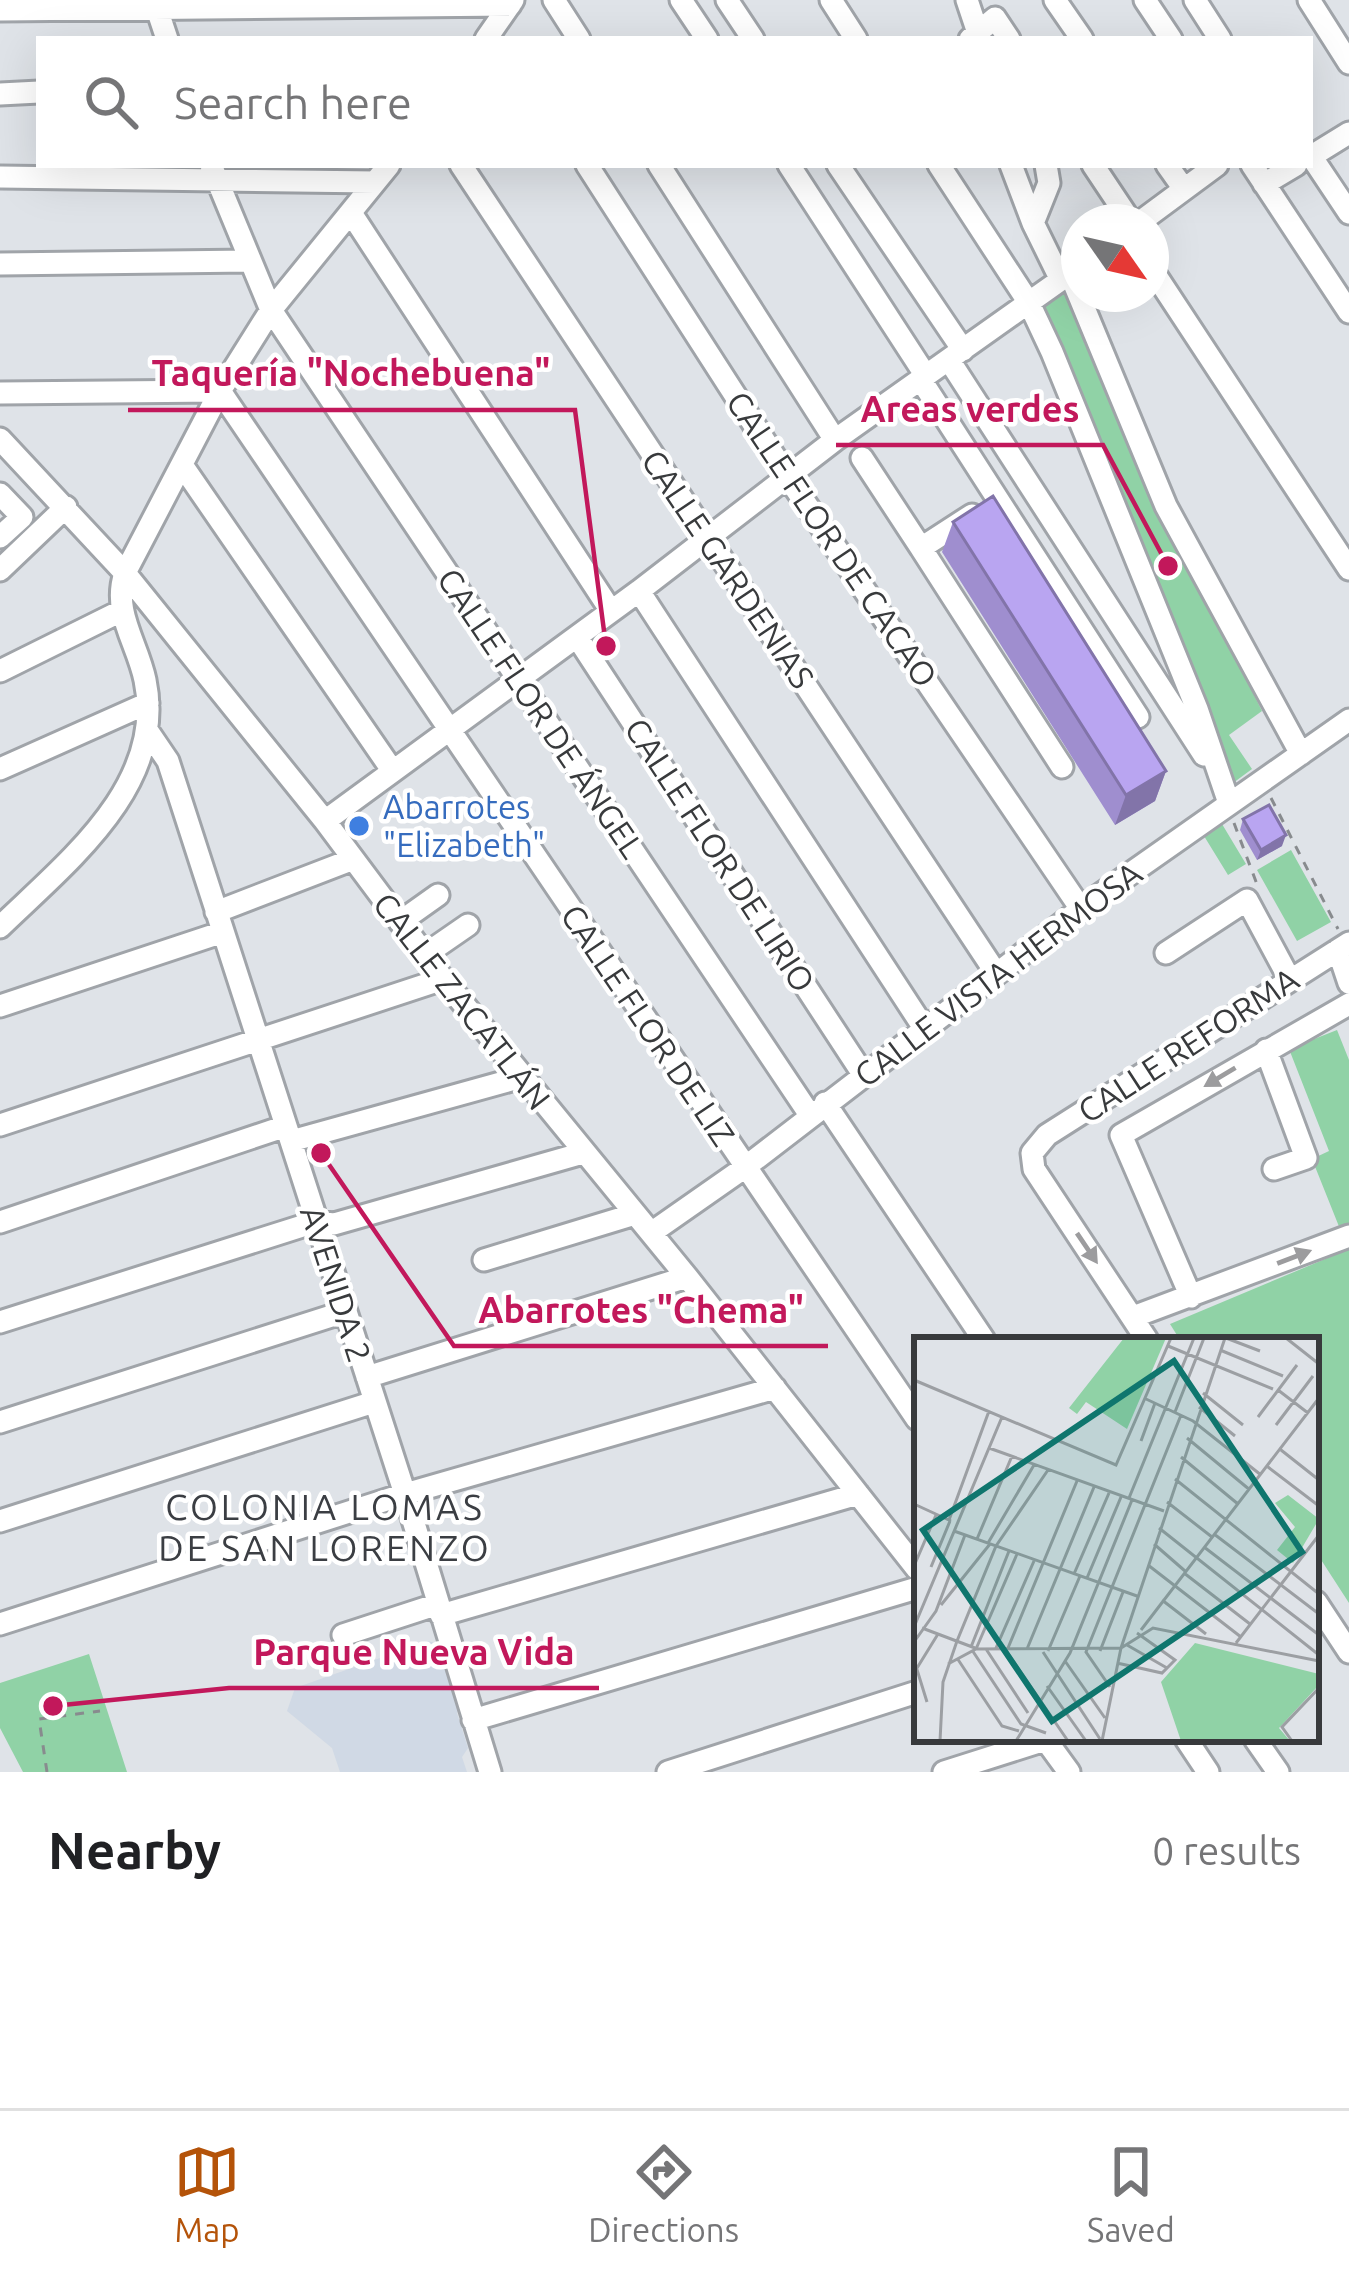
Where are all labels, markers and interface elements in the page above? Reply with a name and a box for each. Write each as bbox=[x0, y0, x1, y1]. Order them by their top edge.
search box bbox=[36, 36, 1313, 168]
icon: search bbox=[78, 69, 144, 135]
text: Search here bbox=[174, 77, 412, 128]
north arrow bbox=[1061, 204, 1169, 312]
callout: Taquería "Nochebuena" bbox=[128, 338, 575, 410]
text: Taquería "Nochebuena" bbox=[152, 352, 550, 393]
callout: Areas verdes bbox=[836, 373, 1103, 445]
street label: CALLE FLOR DE CACAO bbox=[720, 384, 945, 693]
text: Areas verdes bbox=[860, 388, 1080, 429]
street label: CALLE GARDENIAS bbox=[635, 443, 822, 695]
street label: CALLE FLOR DE ÁNGEL bbox=[431, 560, 654, 864]
street label: CALLE FLOR DE LIRIO bbox=[618, 711, 823, 998]
place label: Abarrotes "Elizabeth" bbox=[383, 788, 545, 863]
marker: Abarrotes "Elizabeth" bbox=[346, 813, 372, 839]
street label: CALLE VISTA HERMOSA bbox=[847, 853, 1149, 1094]
street label: CALLE ZACATLÁN bbox=[366, 884, 560, 1116]
street label: CALLE FLOR DE LIZ bbox=[554, 897, 743, 1152]
street label: CALLE REFORMA bbox=[1071, 959, 1305, 1129]
one-way arrow bbox=[1203, 1066, 1237, 1087]
street label: AVENIDA 2 bbox=[294, 1201, 379, 1367]
one-way arrow bbox=[1075, 1231, 1097, 1264]
one-way arrow bbox=[1276, 1247, 1312, 1266]
callout: Abarrotes "Chema" bbox=[454, 1274, 828, 1346]
text: Abarrotes "Chema" bbox=[478, 1289, 804, 1330]
inset map bbox=[914, 1337, 1319, 1742]
district label: COLONIA LOMAS DE SAN LORENZO bbox=[158, 1486, 492, 1568]
callout: Parque Nueva Vida bbox=[229, 1616, 599, 1688]
text: Parque Nueva Vida bbox=[253, 1631, 575, 1672]
text: Nearby bbox=[48, 1821, 221, 1879]
text: 0 results bbox=[1152, 1829, 1301, 1872]
tab: Map bbox=[174, 2139, 240, 2248]
tab: Directions bbox=[588, 2139, 739, 2248]
tab: Saved bbox=[1087, 2139, 1175, 2248]

